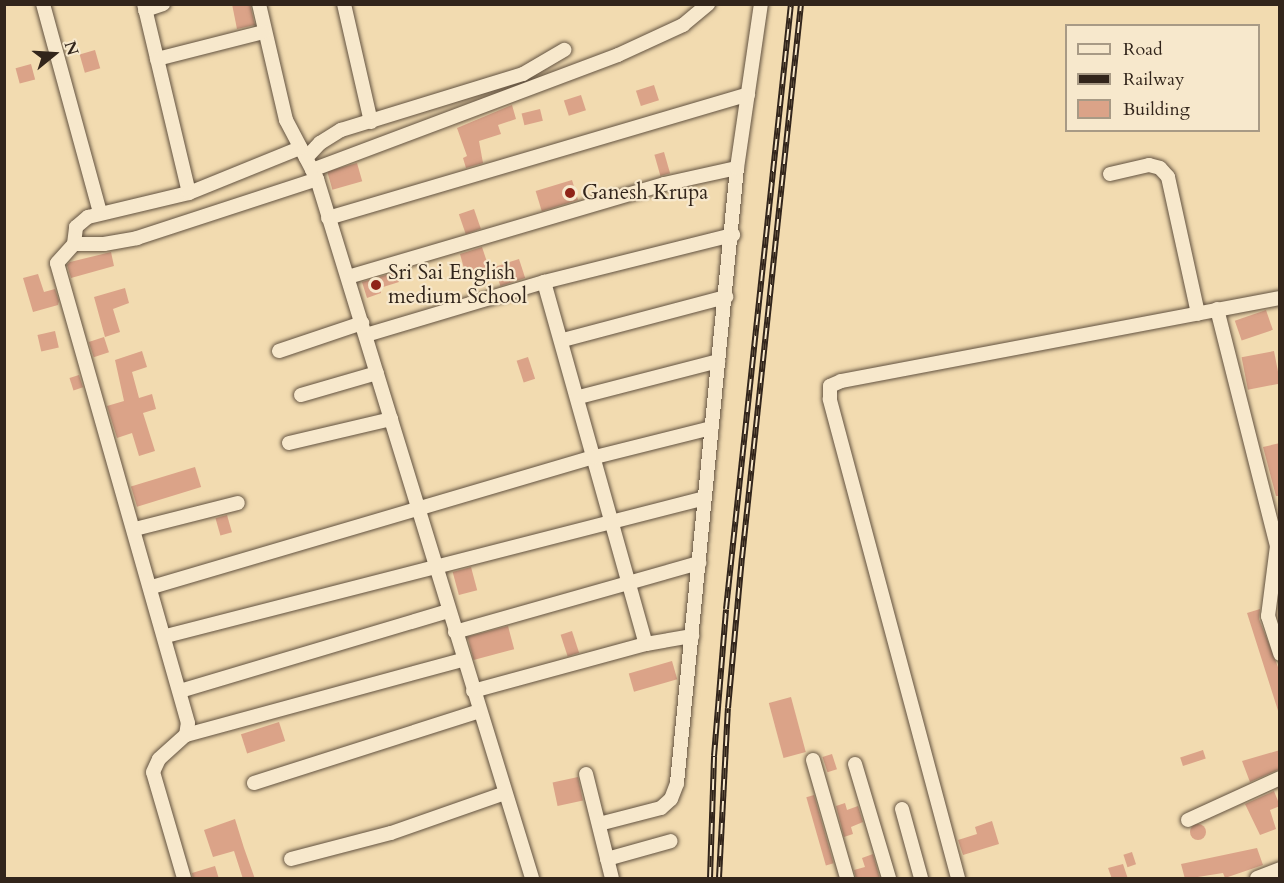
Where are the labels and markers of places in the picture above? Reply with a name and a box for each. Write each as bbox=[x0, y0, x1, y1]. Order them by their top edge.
place label: Ganesh Krupa bbox=[582, 180, 708, 206]
marker: Ganesh Krupa bbox=[563, 186, 577, 200]
place label: Sri Sai English medium School bbox=[388, 260, 527, 310]
marker: Sri Sai English medium School bbox=[369, 278, 383, 292]

